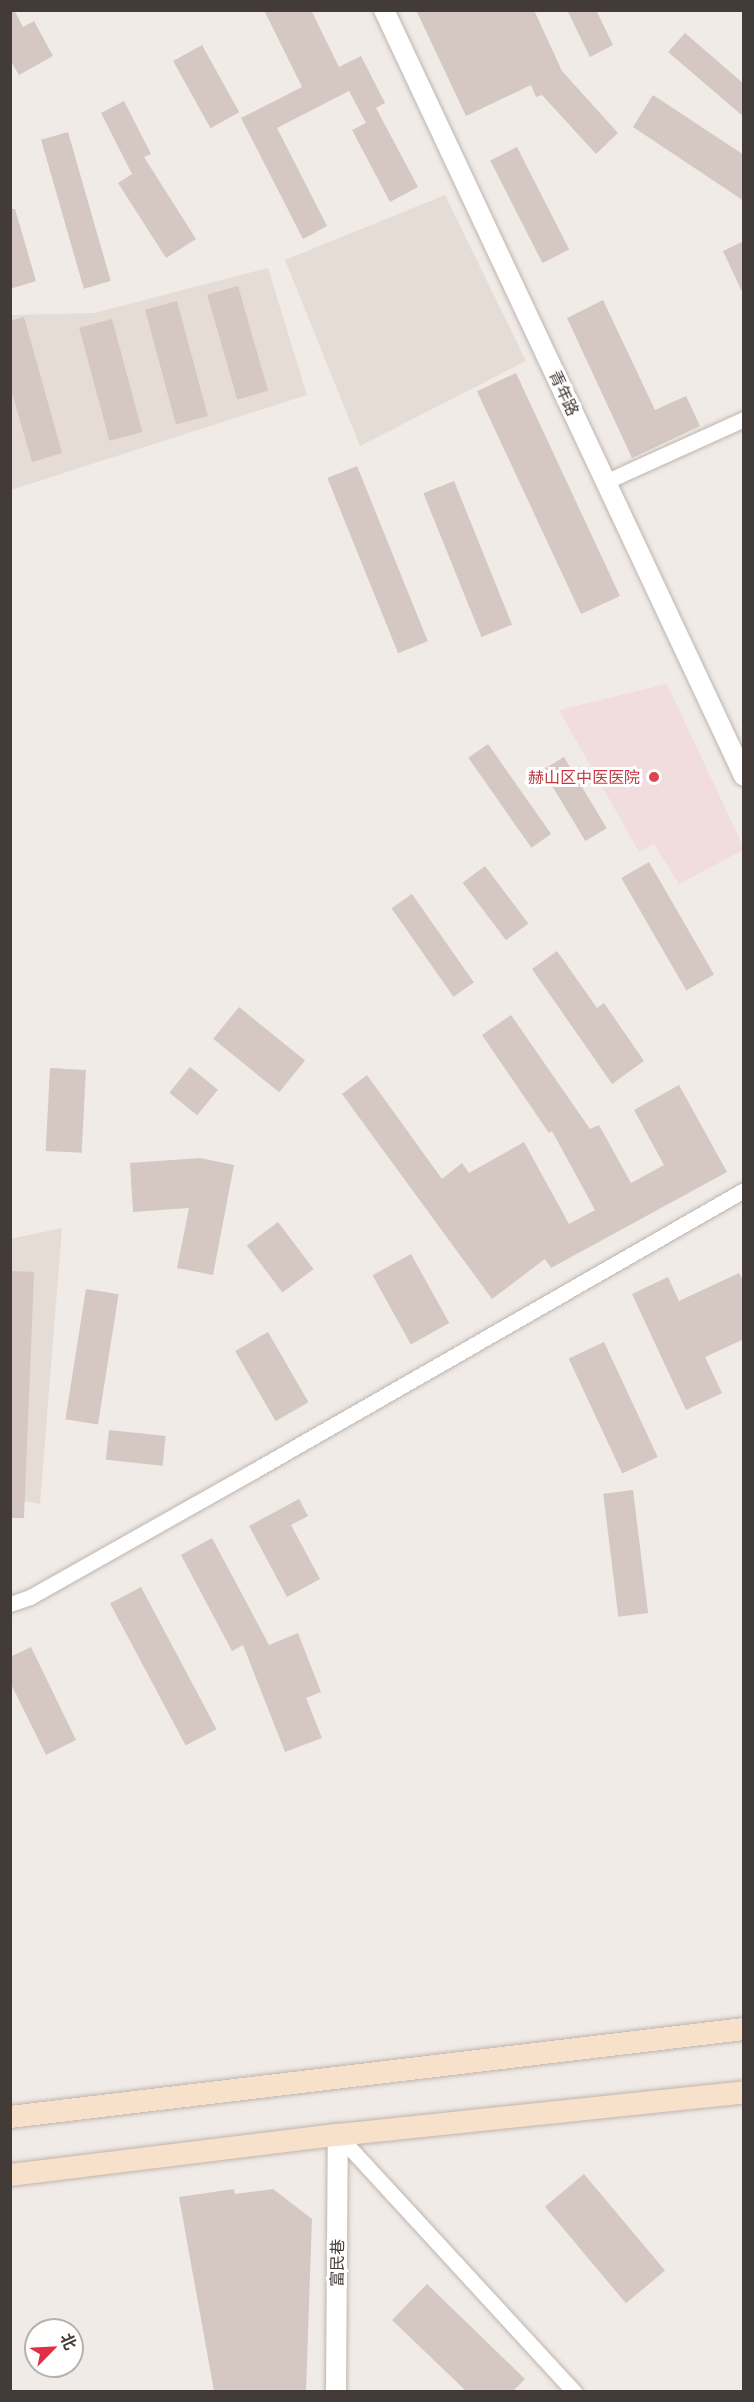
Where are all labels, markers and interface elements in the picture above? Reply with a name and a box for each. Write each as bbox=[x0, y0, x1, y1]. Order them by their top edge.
street label: 青年路 bbox=[545, 367, 583, 419]
place label: 赫山区中医医院 bbox=[528, 767, 640, 787]
marker: 赫山区中医医院 bbox=[645, 768, 663, 786]
street label: 富民巷 bbox=[327, 2239, 347, 2287]
north arrow bbox=[24, 2318, 84, 2378]
text: 北 bbox=[56, 2330, 81, 2353]

